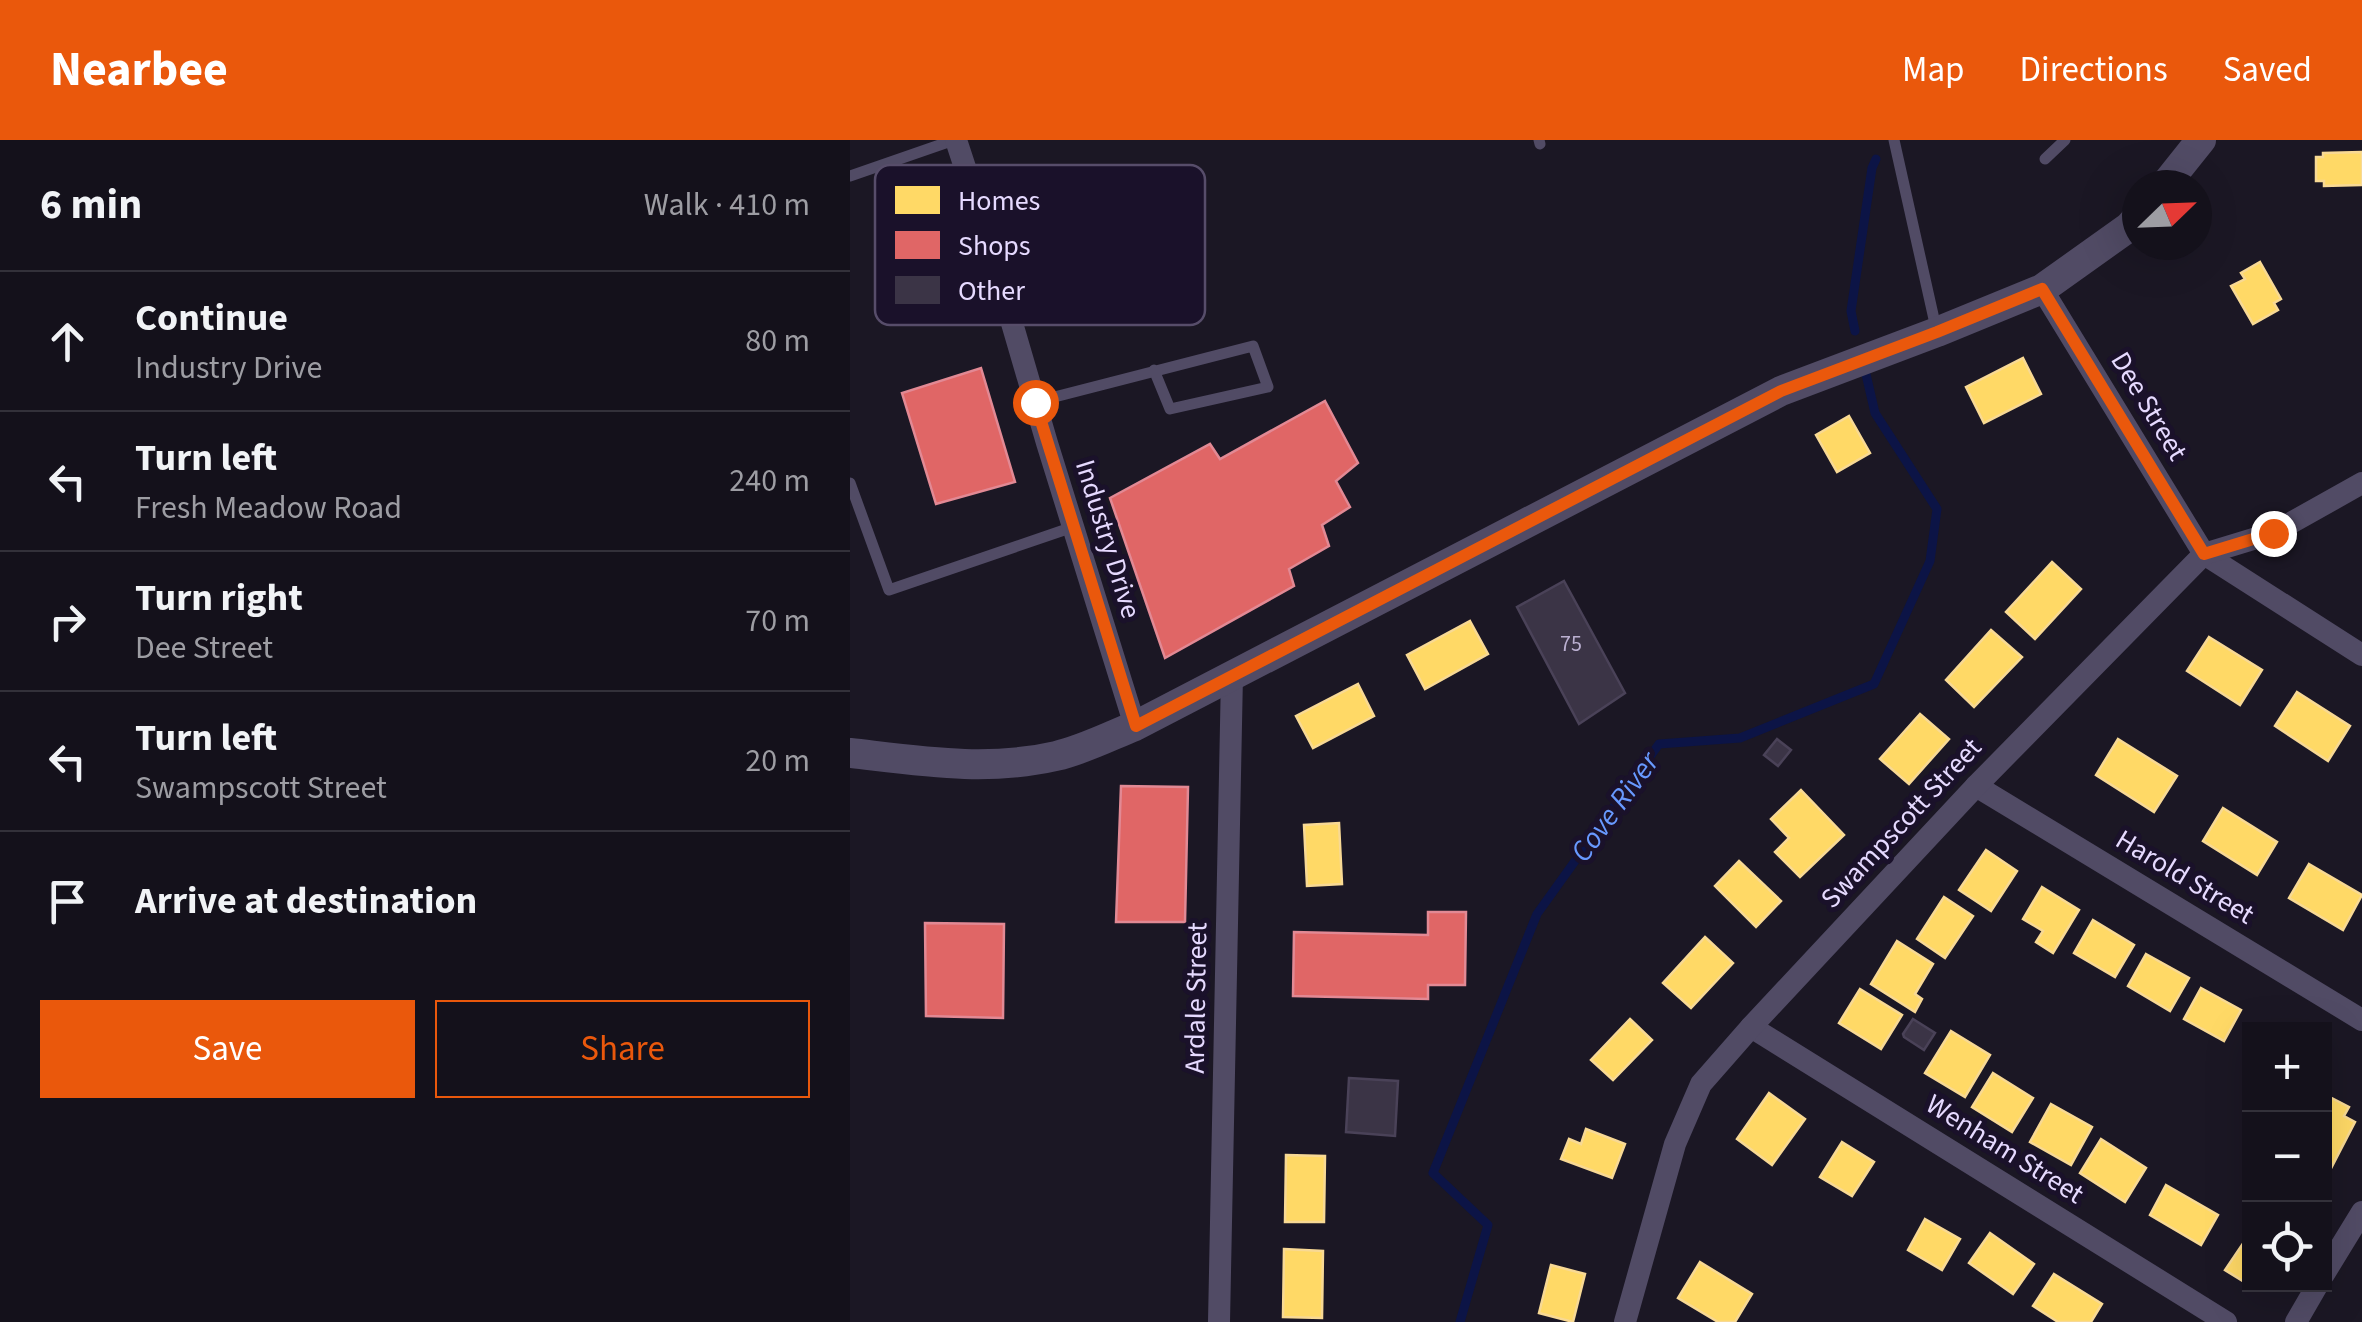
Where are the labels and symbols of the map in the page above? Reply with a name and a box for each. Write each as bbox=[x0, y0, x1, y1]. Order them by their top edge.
legend bbox=[875, 165, 1205, 325]
north arrow bbox=[2122, 170, 2212, 260]
text: Homes bbox=[958, 181, 1040, 221]
text: Shops bbox=[958, 226, 1031, 266]
text: Other bbox=[958, 271, 1025, 311]
street label: Dee Street bbox=[2101, 344, 2198, 469]
route start bbox=[1013, 380, 1059, 426]
street label: Industry Drive bbox=[1065, 455, 1151, 623]
route end bbox=[2251, 511, 2297, 557]
house number: 75 bbox=[1560, 628, 1582, 660]
street label: Swampscott Street bbox=[1811, 728, 1991, 917]
water label: Cove River bbox=[1560, 742, 1671, 871]
street label: Harold Street bbox=[2108, 820, 2262, 934]
street label: Ardale Street bbox=[1175, 922, 1217, 1074]
street label: Wenham Street bbox=[1918, 1084, 2092, 1214]

